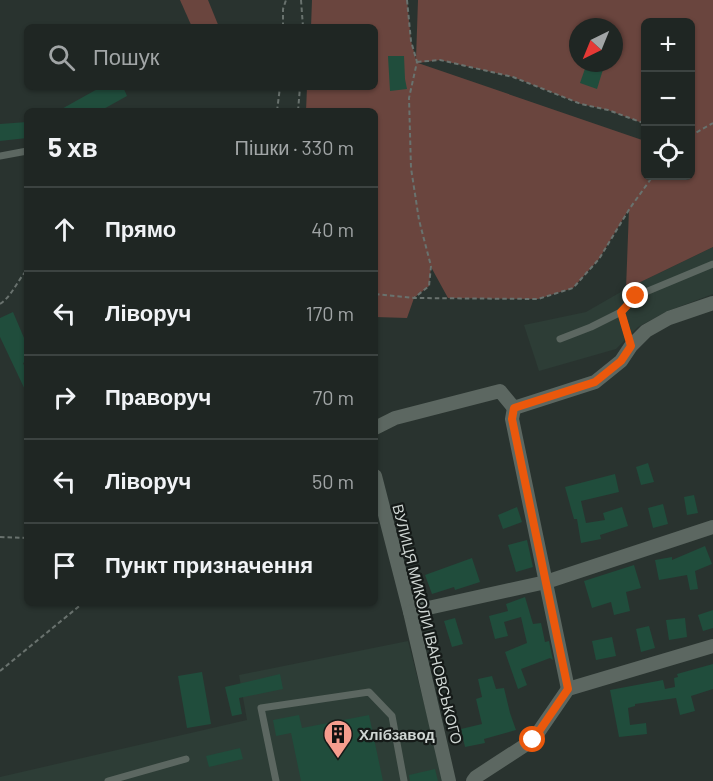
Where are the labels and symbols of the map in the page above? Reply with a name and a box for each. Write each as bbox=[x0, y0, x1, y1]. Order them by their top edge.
north arrow bbox=[569, 18, 623, 72]
route end bbox=[622, 282, 648, 308]
street label: ВУЛИЦЯ МИКОЛИ ІВАНОВСЬКОГО bbox=[389, 502, 467, 746]
building icon: Хлібзавод bbox=[322, 718, 354, 760]
place label: Хлібзавод bbox=[359, 725, 435, 743]
route start bbox=[519, 726, 545, 752]

